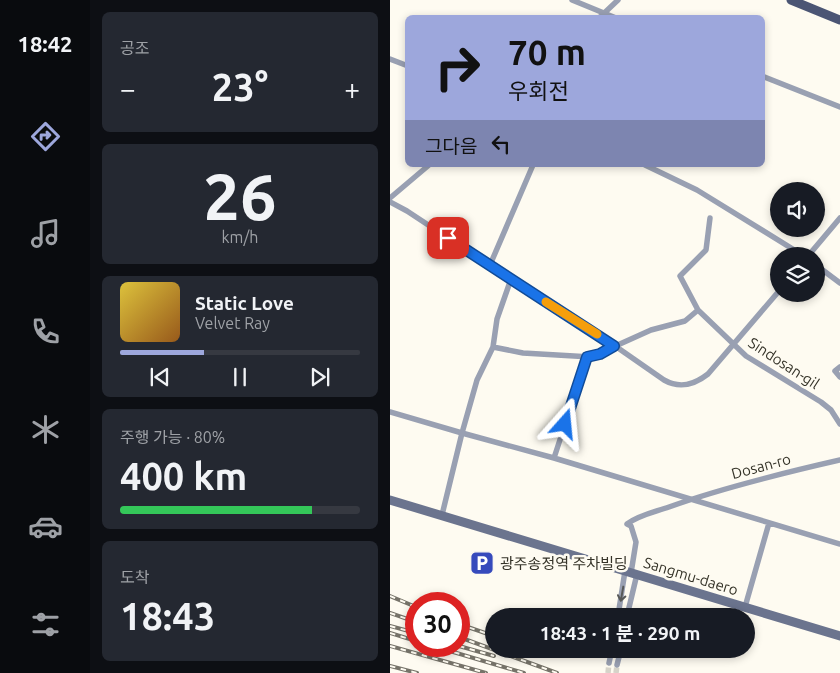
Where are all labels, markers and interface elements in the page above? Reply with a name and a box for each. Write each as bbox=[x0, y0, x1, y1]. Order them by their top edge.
text: 18:42 bbox=[17, 31, 73, 56]
text: 70 m bbox=[508, 32, 586, 72]
icon: right bbox=[425, 35, 490, 100]
text: 공조 bbox=[120, 39, 149, 57]
text: 23° bbox=[212, 66, 268, 108]
text: − bbox=[120, 73, 136, 104]
text: + bbox=[344, 73, 360, 104]
text: 우회전 bbox=[508, 78, 569, 103]
icon: directions bbox=[28, 119, 63, 154]
icon: left bbox=[487, 130, 515, 158]
text: 그다음 bbox=[425, 135, 477, 157]
text: 26 bbox=[203, 159, 277, 232]
map controls bbox=[770, 182, 825, 302]
button: sound bbox=[770, 182, 825, 237]
icon: music bbox=[28, 216, 63, 251]
pin bbox=[427, 217, 469, 259]
icon: arrive bbox=[434, 224, 462, 252]
text: km/h bbox=[222, 228, 258, 246]
button: layers bbox=[770, 247, 825, 302]
text: Static Love bbox=[195, 292, 294, 314]
icon: phone bbox=[28, 314, 63, 349]
text: Velvet Ray bbox=[195, 314, 270, 332]
street label: Sindosan-gil bbox=[745, 334, 823, 392]
icon: previous bbox=[146, 363, 174, 391]
icon: pause bbox=[226, 363, 254, 391]
icon: next bbox=[306, 363, 334, 391]
position arrow bbox=[538, 397, 590, 449]
icon: climate bbox=[28, 412, 63, 447]
text: 주행 가능 · 80% bbox=[120, 428, 225, 446]
street label: Dosan-ro bbox=[729, 450, 793, 482]
text: 400 km bbox=[120, 455, 247, 497]
icon: car bbox=[28, 509, 63, 544]
parking icon: 광주송정역 주차빌딩 bbox=[469, 550, 495, 576]
street label: Sangmu-daero bbox=[642, 554, 740, 598]
place label: 광주송정역 주차빌딩 bbox=[500, 555, 628, 572]
text: 도착 bbox=[120, 568, 149, 586]
one-way arrow bbox=[616, 585, 626, 601]
speed limit sign: 30 bbox=[405, 592, 470, 657]
text: 18:43 bbox=[120, 595, 215, 637]
icon: filters bbox=[28, 607, 63, 642]
text: 18:43 · 1 분 · 290 m bbox=[540, 622, 700, 644]

